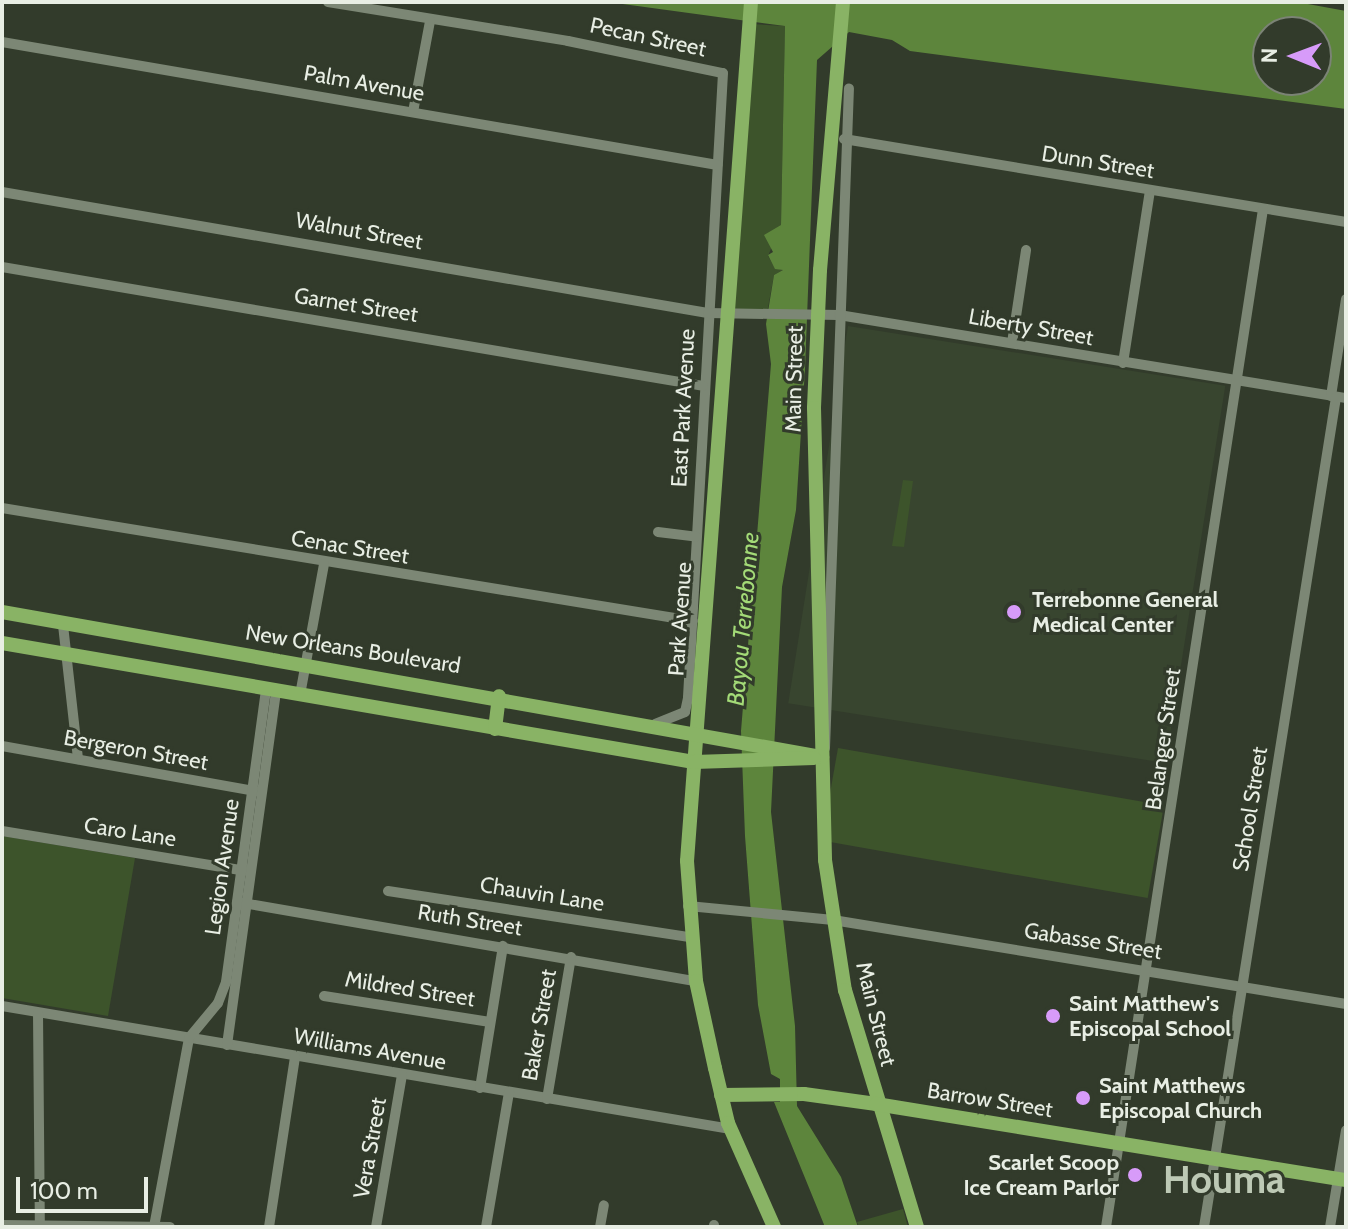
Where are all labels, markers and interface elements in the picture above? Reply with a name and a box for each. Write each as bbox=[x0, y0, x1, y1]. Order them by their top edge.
street label: Pecan Street bbox=[588, 12, 708, 62]
north arrow bbox=[1252, 16, 1332, 96]
text: N bbox=[1256, 48, 1283, 64]
street label: Palm Avenue bbox=[302, 59, 426, 107]
street label: Dunn Street bbox=[1040, 140, 1156, 184]
street label: Walnut Street bbox=[293, 207, 425, 255]
street label: Garnet Street bbox=[292, 282, 420, 328]
street label: Liberty Street bbox=[967, 303, 1095, 351]
street label: Main Street bbox=[780, 325, 808, 433]
street label: East Park Avenue bbox=[666, 328, 700, 488]
street label: Cenac Street bbox=[289, 525, 411, 569]
water label: Bayou Terrebonne bbox=[721, 531, 765, 707]
street label: Park Avenue bbox=[663, 561, 697, 677]
place label: Terrebonne General Medical Center bbox=[1032, 586, 1218, 638]
marker: Terrebonne General Medical Center bbox=[1003, 601, 1025, 623]
street label: New Orleans Boulevard bbox=[244, 619, 462, 679]
street label: Belanger Street bbox=[1140, 666, 1186, 812]
street label: Bergeron Street bbox=[62, 724, 210, 776]
street label: School Street bbox=[1227, 745, 1273, 873]
street label: Legion Avenue bbox=[199, 797, 245, 937]
street label: Caro Lane bbox=[82, 812, 178, 852]
street label: Chauvin Lane bbox=[478, 871, 606, 917]
street label: Ruth Street bbox=[416, 899, 524, 941]
street label: Gabasse Street bbox=[1022, 917, 1164, 965]
street label: Main Street bbox=[850, 959, 902, 1069]
street label: Mildred Street bbox=[343, 966, 477, 1012]
street label: Baker Street bbox=[516, 967, 562, 1083]
place label: Saint Matthew's Episcopal School bbox=[1069, 990, 1231, 1042]
marker: Saint Matthew's Episcopal School bbox=[1044, 1007, 1062, 1025]
street label: Williams Avenue bbox=[292, 1023, 448, 1075]
place label: Saint Matthews Episcopal Church bbox=[1099, 1072, 1262, 1124]
street label: Barrow Street bbox=[925, 1077, 1055, 1123]
marker: Saint Matthews Episcopal Church bbox=[1074, 1089, 1092, 1107]
street label: Vera Street bbox=[348, 1095, 392, 1201]
place label: Scarlet Scoop Ice Cream Parlor bbox=[964, 1149, 1119, 1200]
district label: Houma bbox=[1163, 1157, 1285, 1203]
scale bar bbox=[20, 1161, 152, 1211]
marker: Scarlet Scoop Ice Cream Parlor bbox=[1126, 1166, 1144, 1184]
text: 100 m bbox=[30, 1176, 98, 1205]

